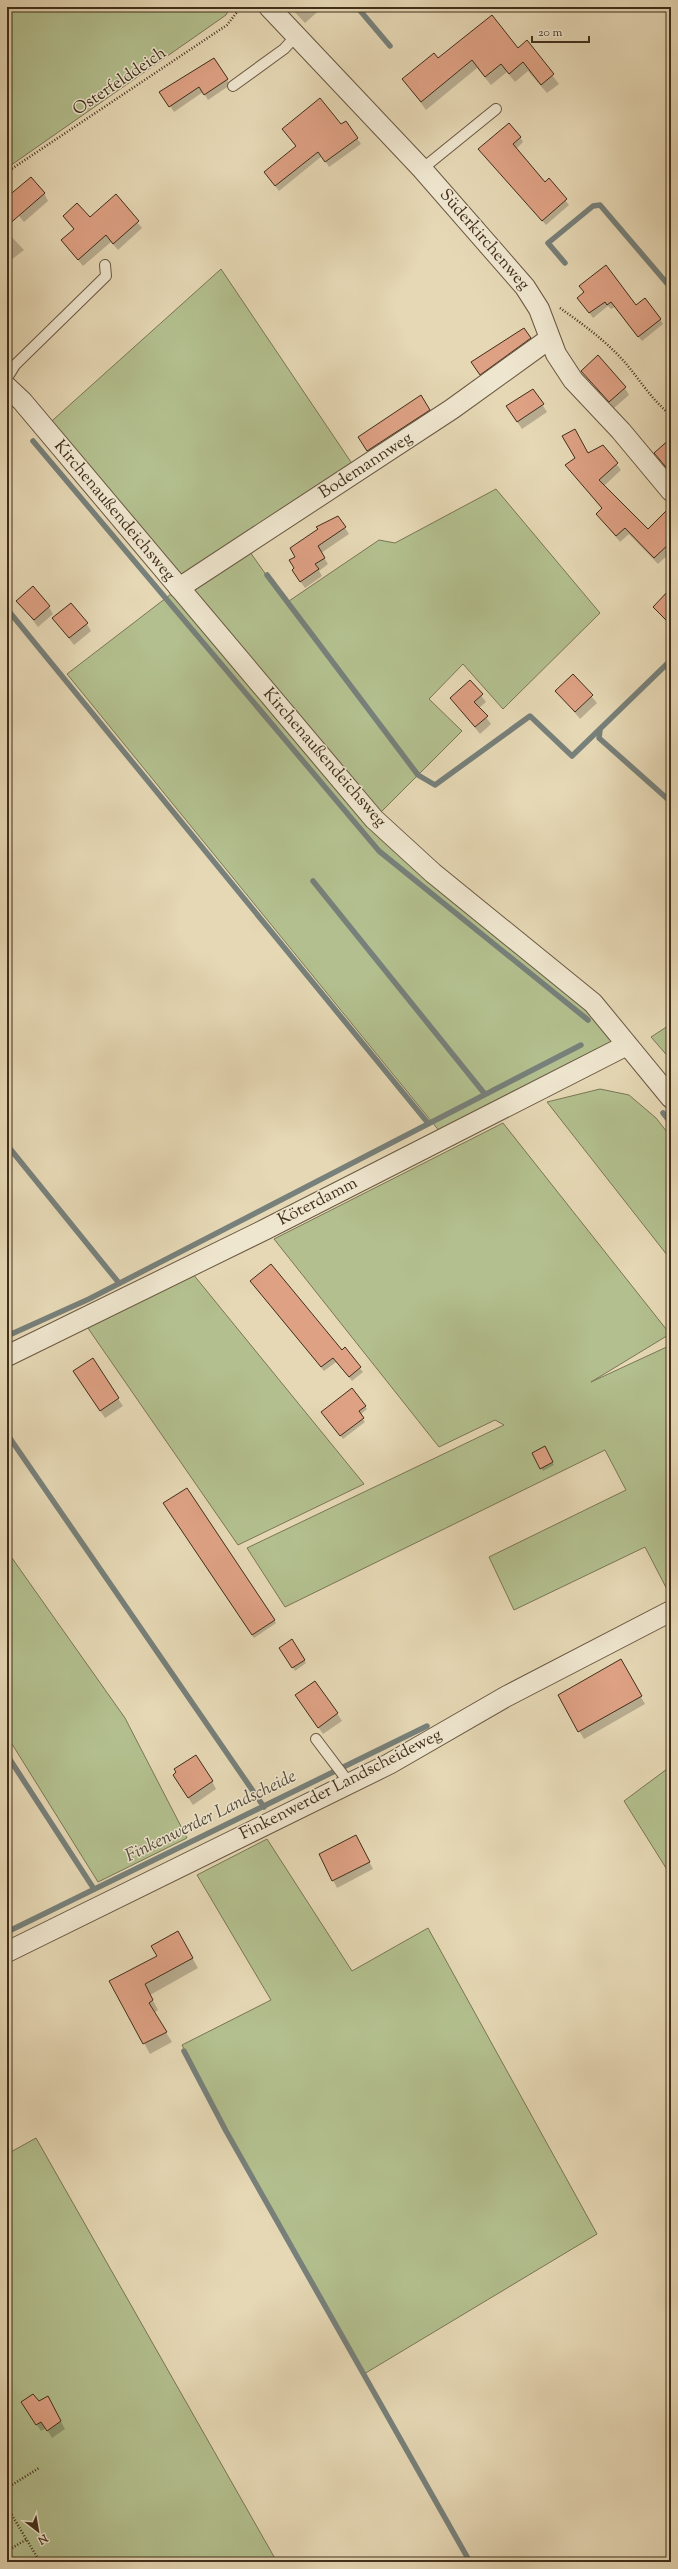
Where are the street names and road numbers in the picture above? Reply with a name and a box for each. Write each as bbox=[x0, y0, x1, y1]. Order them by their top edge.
street label: Osterfelddeich bbox=[68, 42, 172, 122]
street label: Süderkirchenweg bbox=[433, 184, 535, 296]
street label: Bodemannweg bbox=[314, 427, 418, 505]
street label: Kirchenaußendeichsweg bbox=[48, 435, 180, 587]
street label: Kirchenaußendeichsweg bbox=[257, 683, 391, 833]
street label: Köterdamm bbox=[274, 1172, 362, 1232]
street label: Finkenwerder Landscheideweg bbox=[236, 1723, 446, 1847]

